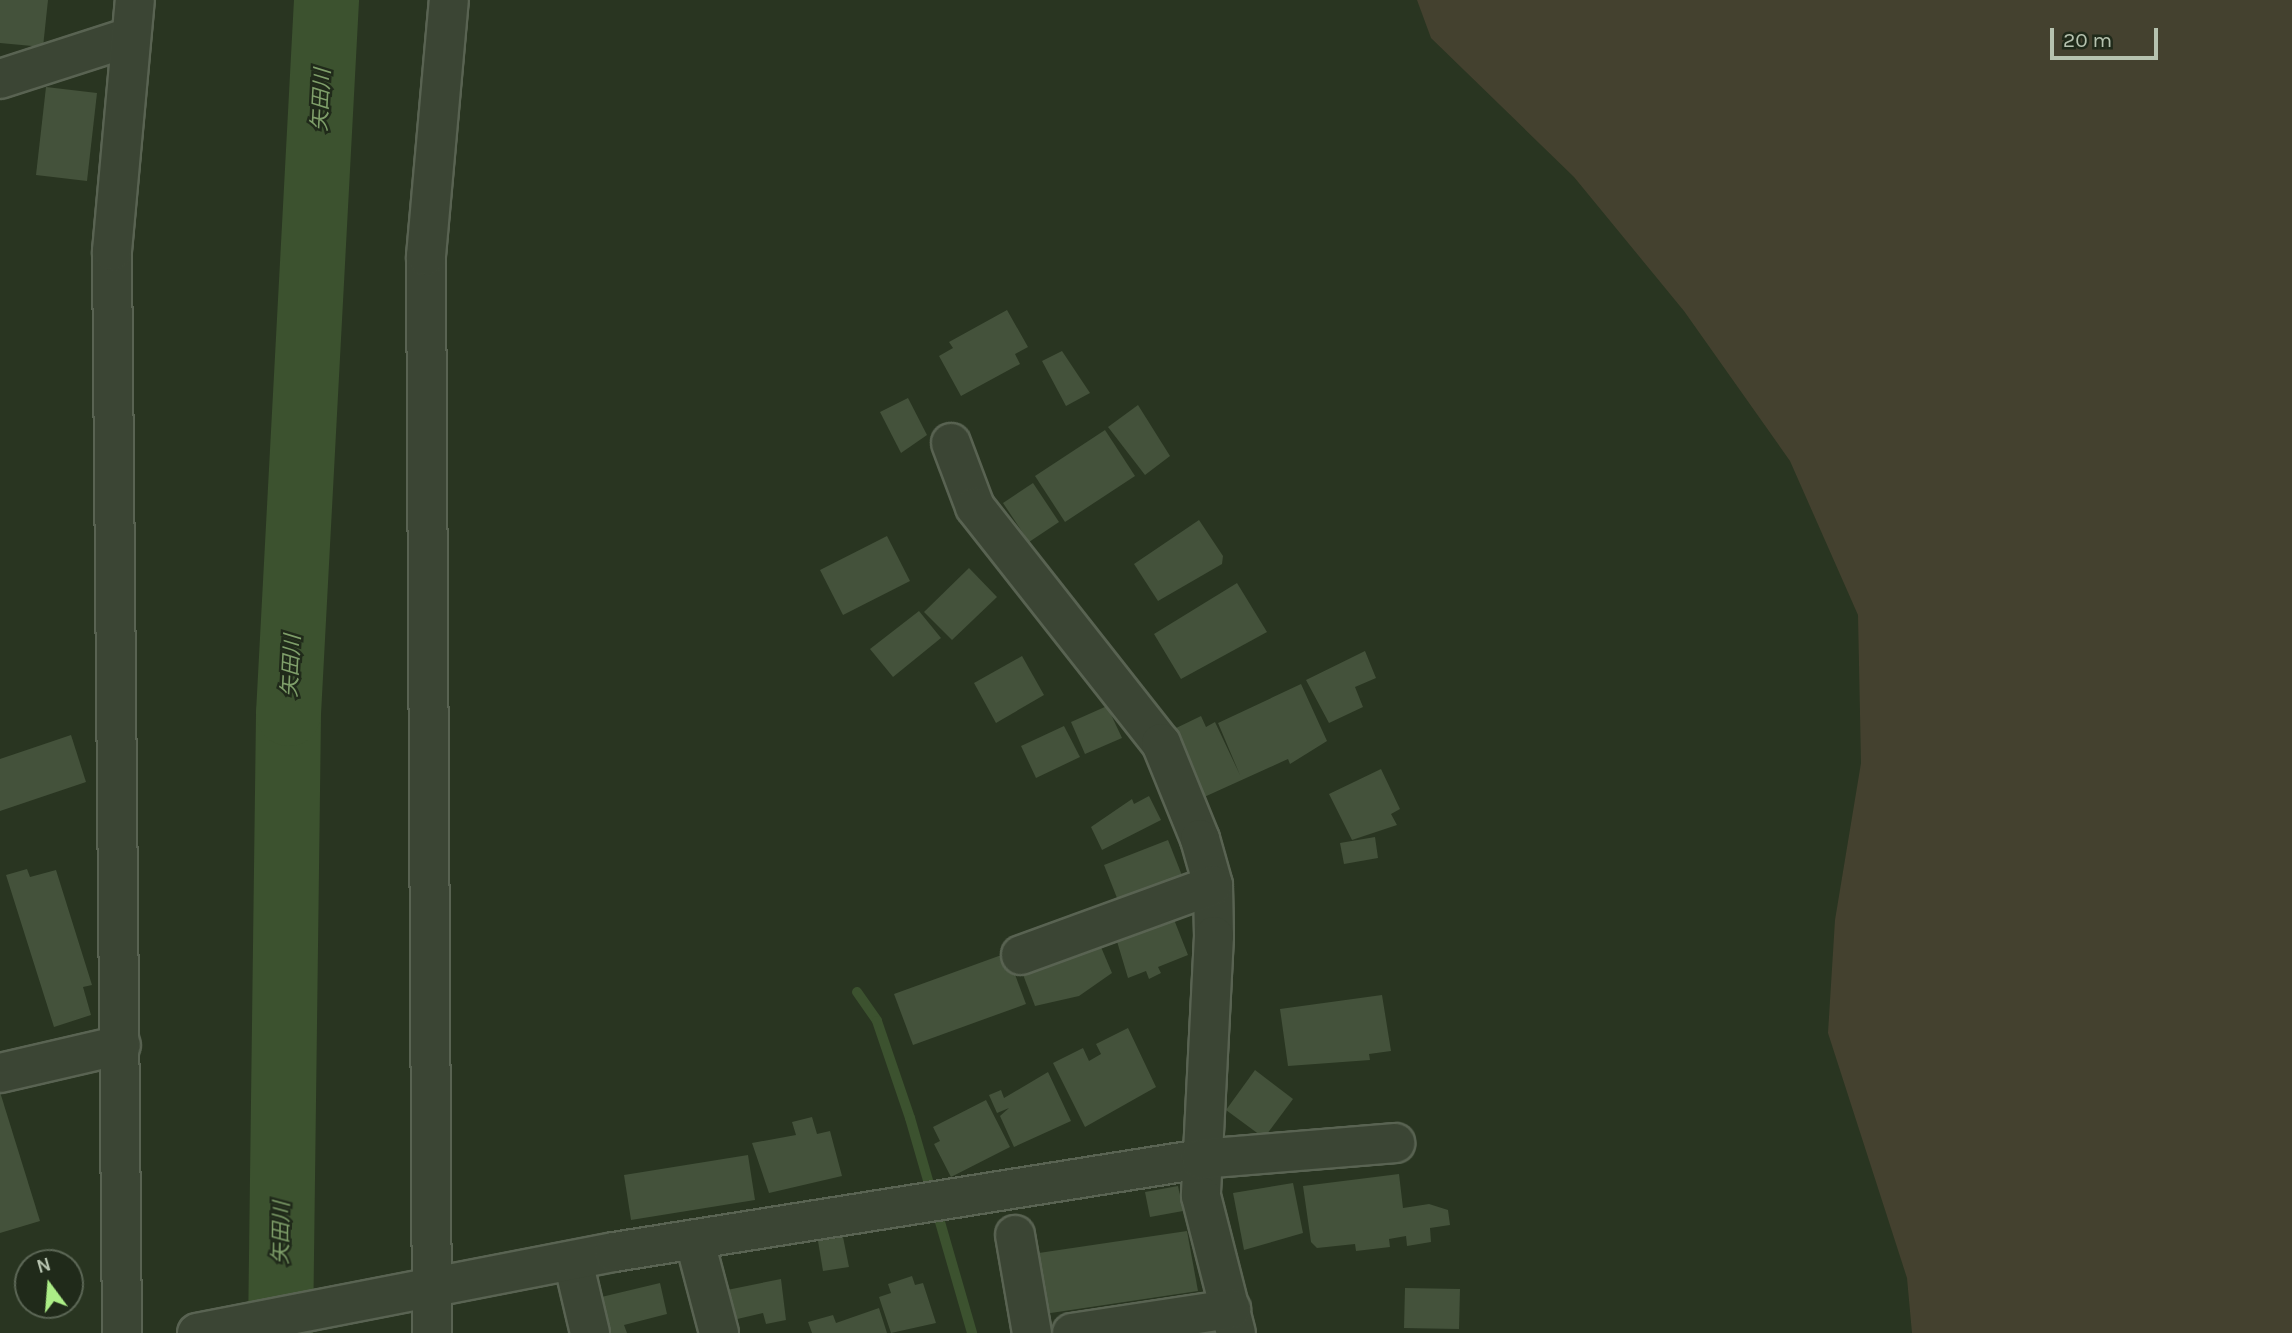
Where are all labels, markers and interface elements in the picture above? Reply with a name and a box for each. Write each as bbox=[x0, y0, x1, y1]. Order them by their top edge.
scale bar bbox=[2054, 14, 2162, 58]
text: 20 m bbox=[2063, 28, 2112, 52]
water label: 矢田川 bbox=[307, 68, 335, 132]
water label: 矢田川 bbox=[277, 634, 305, 698]
water label: 矢田川 bbox=[268, 1201, 294, 1265]
north arrow bbox=[14, 1249, 84, 1319]
text: N bbox=[34, 1253, 53, 1278]

